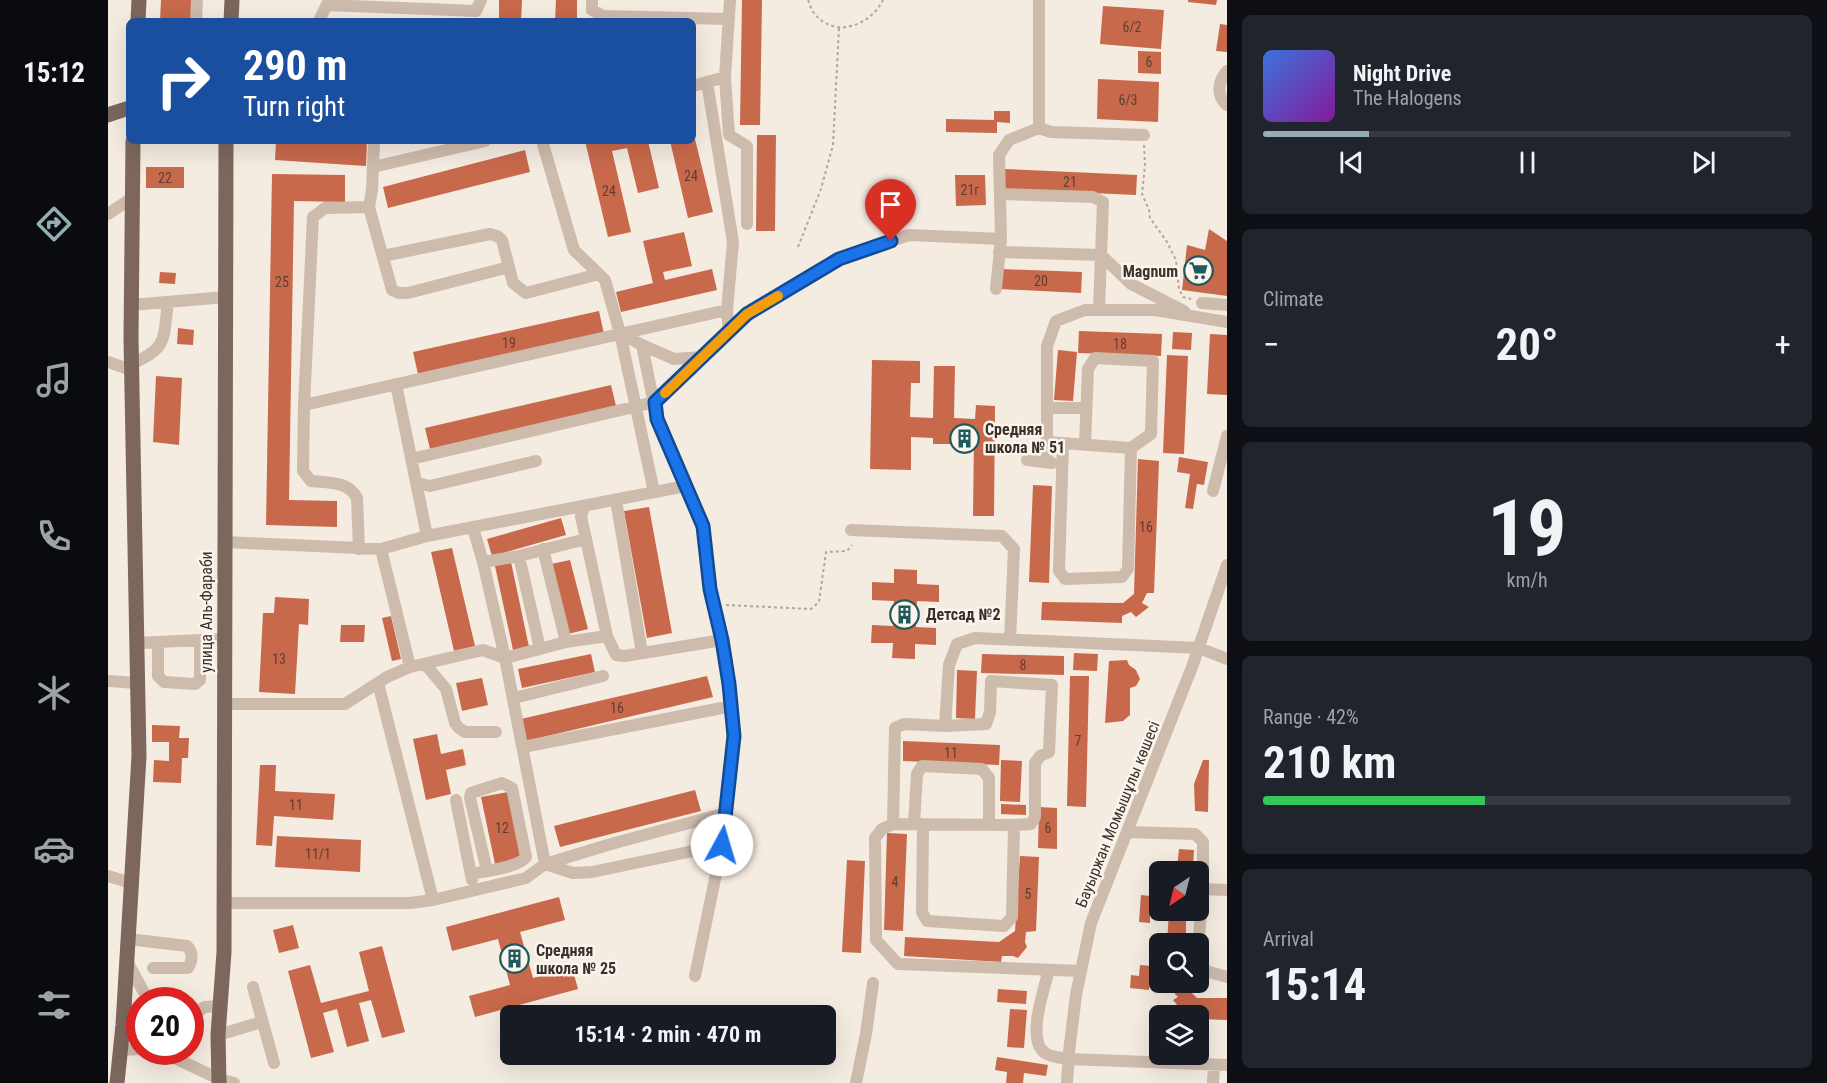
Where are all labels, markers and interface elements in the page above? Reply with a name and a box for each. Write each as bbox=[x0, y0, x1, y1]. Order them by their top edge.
house number: 6/2 bbox=[1122, 19, 1142, 35]
text: 290 m bbox=[243, 41, 348, 90]
icon: right bbox=[144, 42, 222, 120]
house number: 6 bbox=[1146, 54, 1153, 70]
text: 15:12 bbox=[23, 57, 85, 89]
text: Night Drive bbox=[1353, 61, 1451, 86]
text: The Halogens bbox=[1353, 86, 1462, 110]
text: Turn right bbox=[243, 91, 345, 123]
house number: 6/3 bbox=[1118, 92, 1138, 108]
icon: previous bbox=[1335, 146, 1368, 179]
icon: pause bbox=[1511, 146, 1544, 179]
icon: next bbox=[1687, 146, 1720, 179]
house number: 24 bbox=[684, 168, 698, 184]
house number: 22 bbox=[158, 170, 172, 186]
house number: 21 bbox=[1063, 174, 1077, 190]
pin bbox=[865, 179, 916, 241]
house number: 21г bbox=[960, 182, 980, 198]
house number: 24 bbox=[602, 183, 616, 199]
icon: arrive bbox=[874, 188, 907, 221]
icon: directions bbox=[33, 203, 75, 245]
supermarket icon: Magnum bbox=[1183, 255, 1215, 287]
place label: Magnum bbox=[1123, 262, 1178, 281]
house number: 20 bbox=[1034, 273, 1048, 289]
house number: 25 bbox=[275, 274, 289, 290]
text: Climate bbox=[1263, 287, 1323, 311]
text: 20° bbox=[1496, 318, 1559, 371]
text: − bbox=[1263, 325, 1280, 364]
text: + bbox=[1775, 325, 1791, 364]
house number: 19 bbox=[502, 335, 516, 351]
house number: 18 bbox=[1113, 336, 1127, 352]
icon: music bbox=[33, 359, 75, 401]
place label: Средняя школа № 51 bbox=[985, 420, 1065, 457]
building icon: Средняя школа № 51 bbox=[948, 422, 980, 454]
text: 19 bbox=[1488, 483, 1566, 574]
icon: phone bbox=[33, 515, 75, 557]
house number: 16 bbox=[1139, 519, 1153, 535]
street label: улица Аль-Фараби bbox=[197, 551, 216, 673]
text: km/h bbox=[1506, 568, 1548, 592]
building icon: Детсад №2 bbox=[889, 598, 921, 630]
place label: Детсад №2 bbox=[926, 605, 1000, 624]
house number: 13 bbox=[272, 651, 286, 667]
house number: 8 bbox=[1020, 657, 1027, 673]
icon: climate bbox=[33, 672, 75, 714]
house number: 16 bbox=[610, 700, 624, 716]
text: Range · 42% bbox=[1263, 705, 1359, 729]
street label: Бауыржан Момышұлы көшесі bbox=[1071, 718, 1164, 910]
house number: 7 bbox=[1075, 733, 1082, 749]
text: 210 km bbox=[1263, 736, 1396, 789]
house number: 11 bbox=[944, 745, 958, 761]
house number: 11 bbox=[289, 797, 303, 813]
position arrow bbox=[690, 813, 754, 877]
house number: 12 bbox=[495, 820, 509, 836]
house number: 6 bbox=[1045, 820, 1052, 836]
icon: car bbox=[33, 828, 75, 870]
house number: 11/1 bbox=[305, 846, 331, 862]
north arrow bbox=[1149, 861, 1209, 921]
map controls bbox=[1149, 861, 1209, 1065]
house number: 4 bbox=[892, 874, 899, 890]
house number: 5 bbox=[1025, 886, 1032, 902]
text: Arrival bbox=[1263, 927, 1314, 951]
button: search bbox=[1149, 933, 1209, 993]
place label: Средняя школа № 25 bbox=[536, 941, 616, 978]
building icon: Средняя школа № 25 bbox=[499, 943, 531, 975]
text: 15:14 bbox=[1263, 958, 1366, 1011]
icon: filters bbox=[33, 984, 75, 1026]
speed limit sign: 20 bbox=[126, 987, 204, 1065]
button: layers bbox=[1149, 1005, 1209, 1065]
text: 15:14 · 2 min · 470 m bbox=[575, 1022, 761, 1047]

